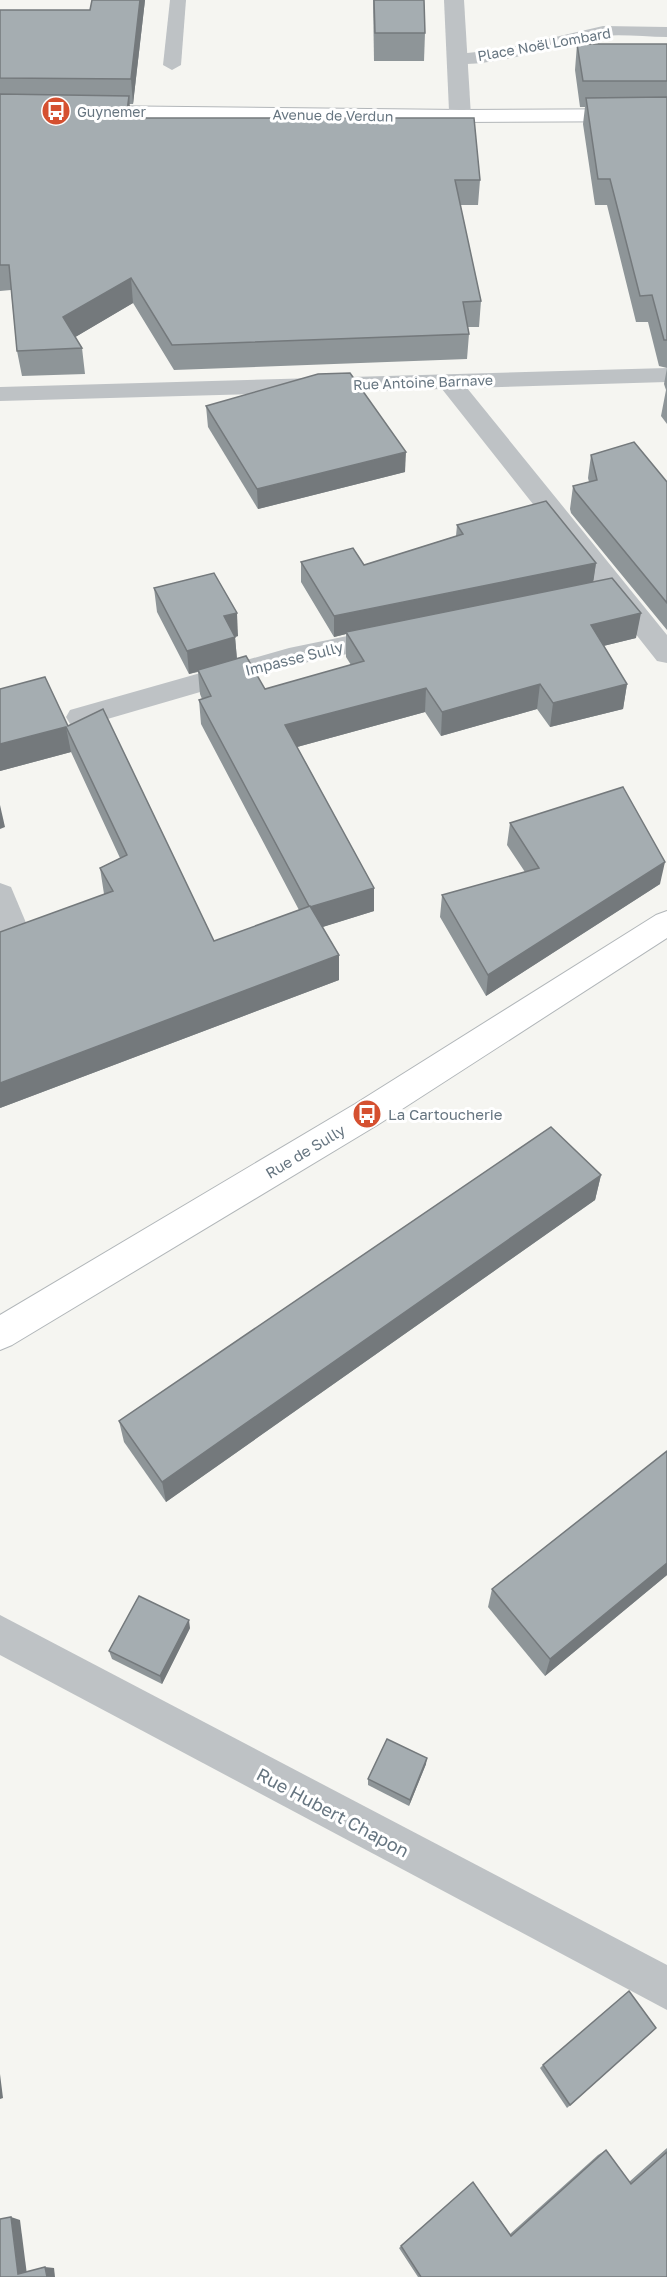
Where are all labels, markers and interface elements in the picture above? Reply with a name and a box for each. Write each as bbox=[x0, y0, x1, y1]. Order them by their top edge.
street label: Place Noël Lombard bbox=[476, 24, 612, 64]
bus stop icon: Guynemer bbox=[40, 95, 72, 127]
place label: Guynemer bbox=[77, 103, 146, 120]
street label: Avenue de Verdun bbox=[272, 105, 394, 125]
street label: Rue Antoine Barnave bbox=[353, 371, 493, 393]
street label: Impasse Sully bbox=[243, 637, 345, 679]
bus stop icon: La Cartoucherie bbox=[351, 1098, 383, 1130]
place label: La Cartoucherie bbox=[388, 1105, 503, 1123]
street label: Rue de Sully bbox=[262, 1120, 348, 1182]
street label: Rue Hubert Chapon bbox=[253, 1763, 413, 1861]

